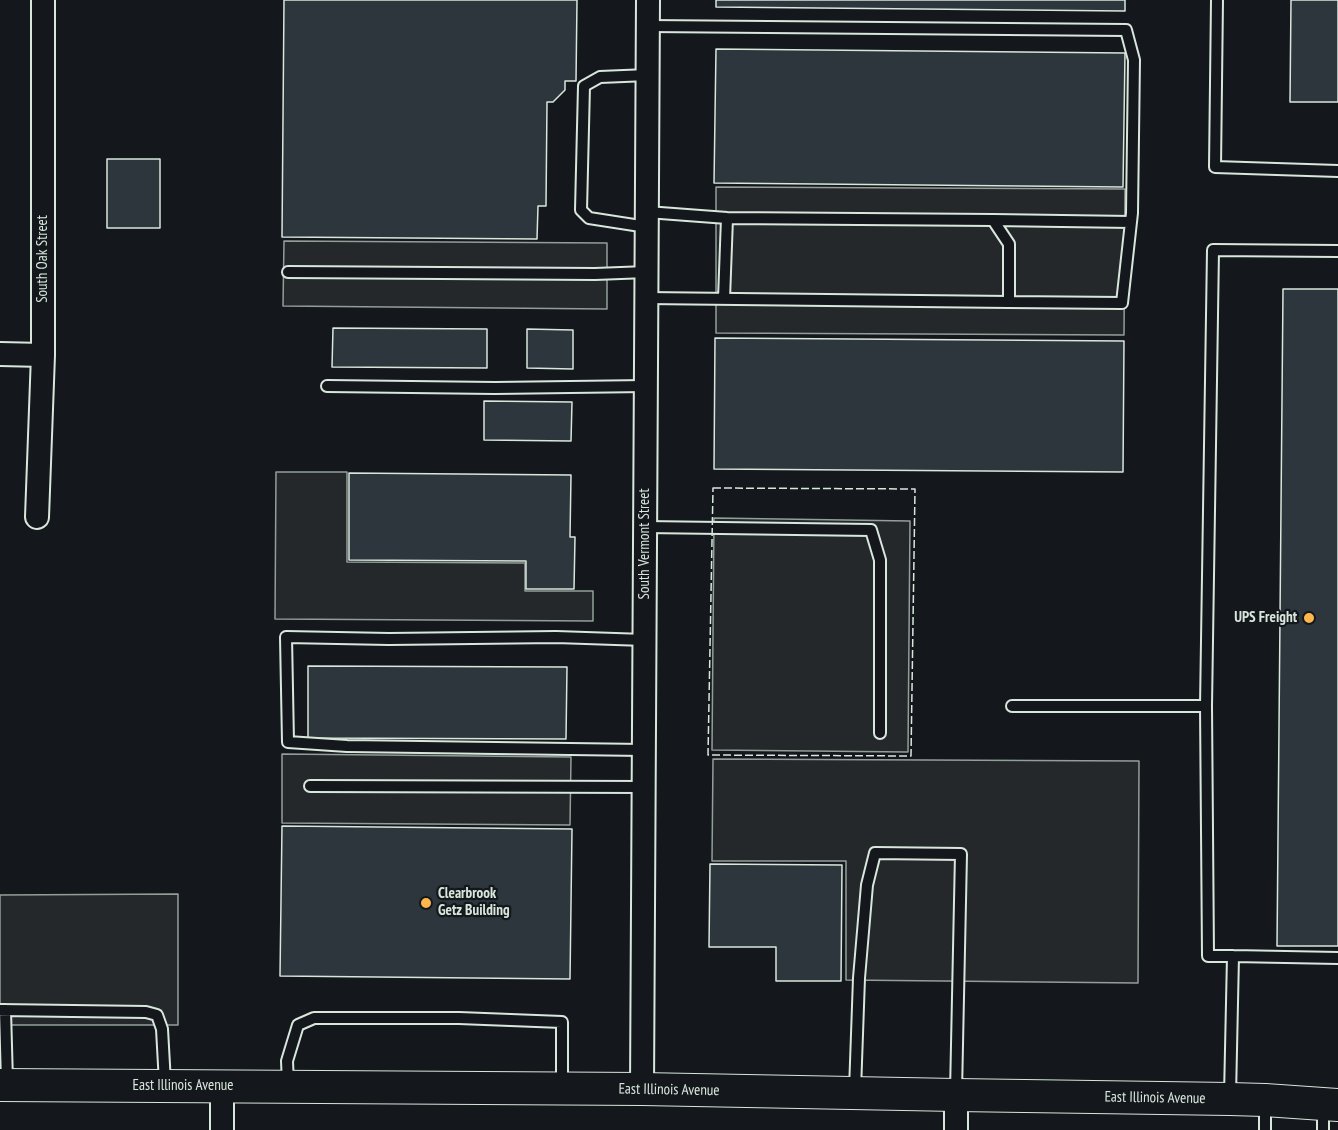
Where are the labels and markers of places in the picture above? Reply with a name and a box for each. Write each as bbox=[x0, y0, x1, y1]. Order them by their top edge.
place label: UPS Freight bbox=[1234, 609, 1297, 627]
marker: UPS Freight bbox=[1302, 611, 1316, 625]
place label: Clearbrook Getz Building bbox=[438, 885, 510, 920]
marker: Clearbrook Getz Building bbox=[419, 896, 433, 910]

